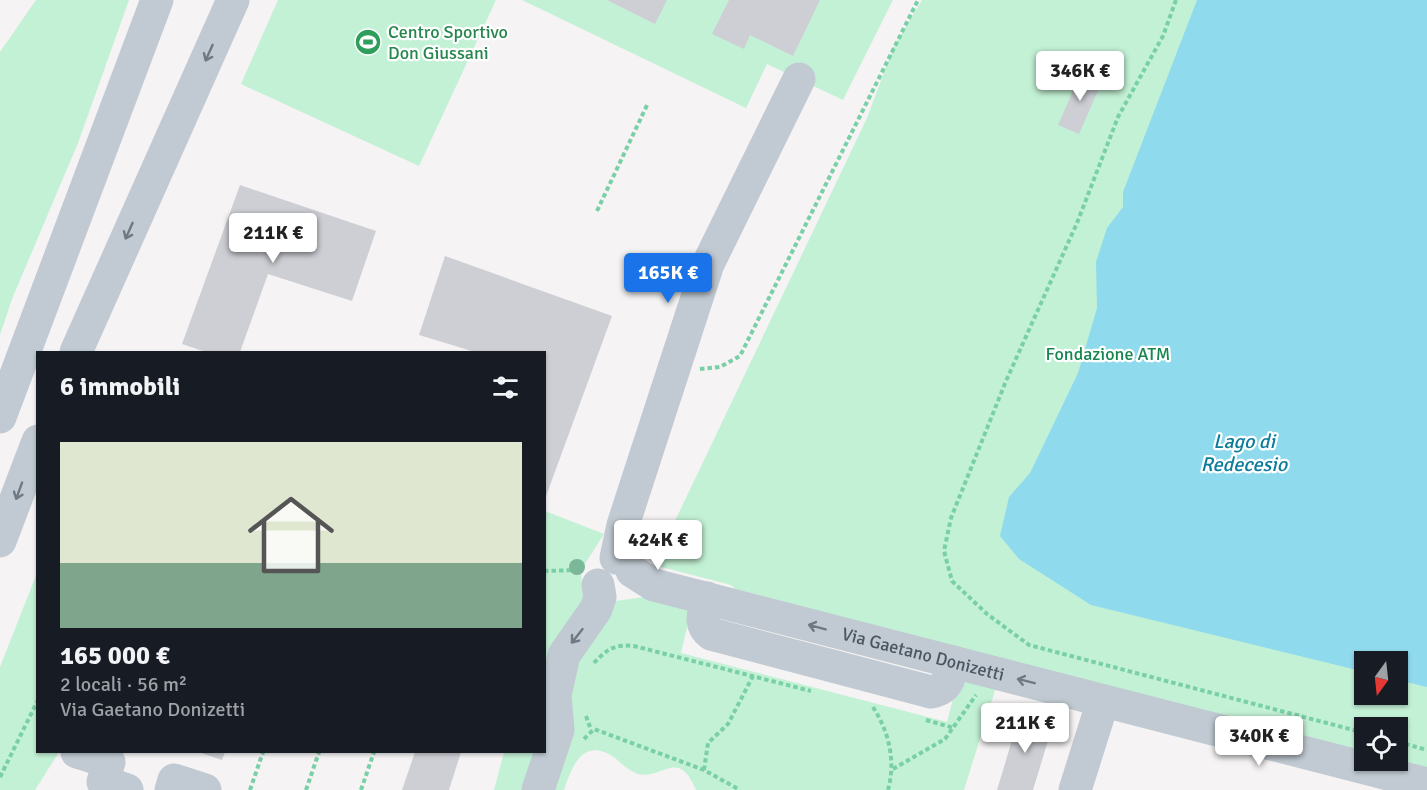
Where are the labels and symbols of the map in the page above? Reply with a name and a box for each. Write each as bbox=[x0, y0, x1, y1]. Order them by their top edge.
place label: Centro Sportivo Don Giussani bbox=[388, 21, 508, 64]
sports icon: Centro Sportivo Don Giussani bbox=[353, 27, 383, 57]
one-way arrow bbox=[203, 44, 214, 62]
pin: 346K € bbox=[1031, 51, 1129, 102]
pin: 211K € bbox=[224, 213, 322, 264]
one-way arrow bbox=[123, 222, 135, 240]
pin: 165K € bbox=[619, 253, 717, 304]
park label: Fondazione ATM bbox=[1046, 343, 1170, 365]
water label: Lago di Redecesio bbox=[1201, 429, 1289, 477]
one-way arrow bbox=[12, 481, 23, 500]
pin: 424K € bbox=[609, 520, 707, 571]
one-way arrow bbox=[808, 620, 827, 632]
street label: Via Gaetano Donizetti bbox=[840, 623, 1007, 686]
one-way arrow bbox=[570, 628, 583, 644]
north arrow bbox=[1354, 651, 1408, 705]
one-way arrow bbox=[1017, 674, 1036, 686]
pin: 211K € bbox=[976, 703, 1074, 754]
pin: 340K € bbox=[1210, 716, 1308, 767]

